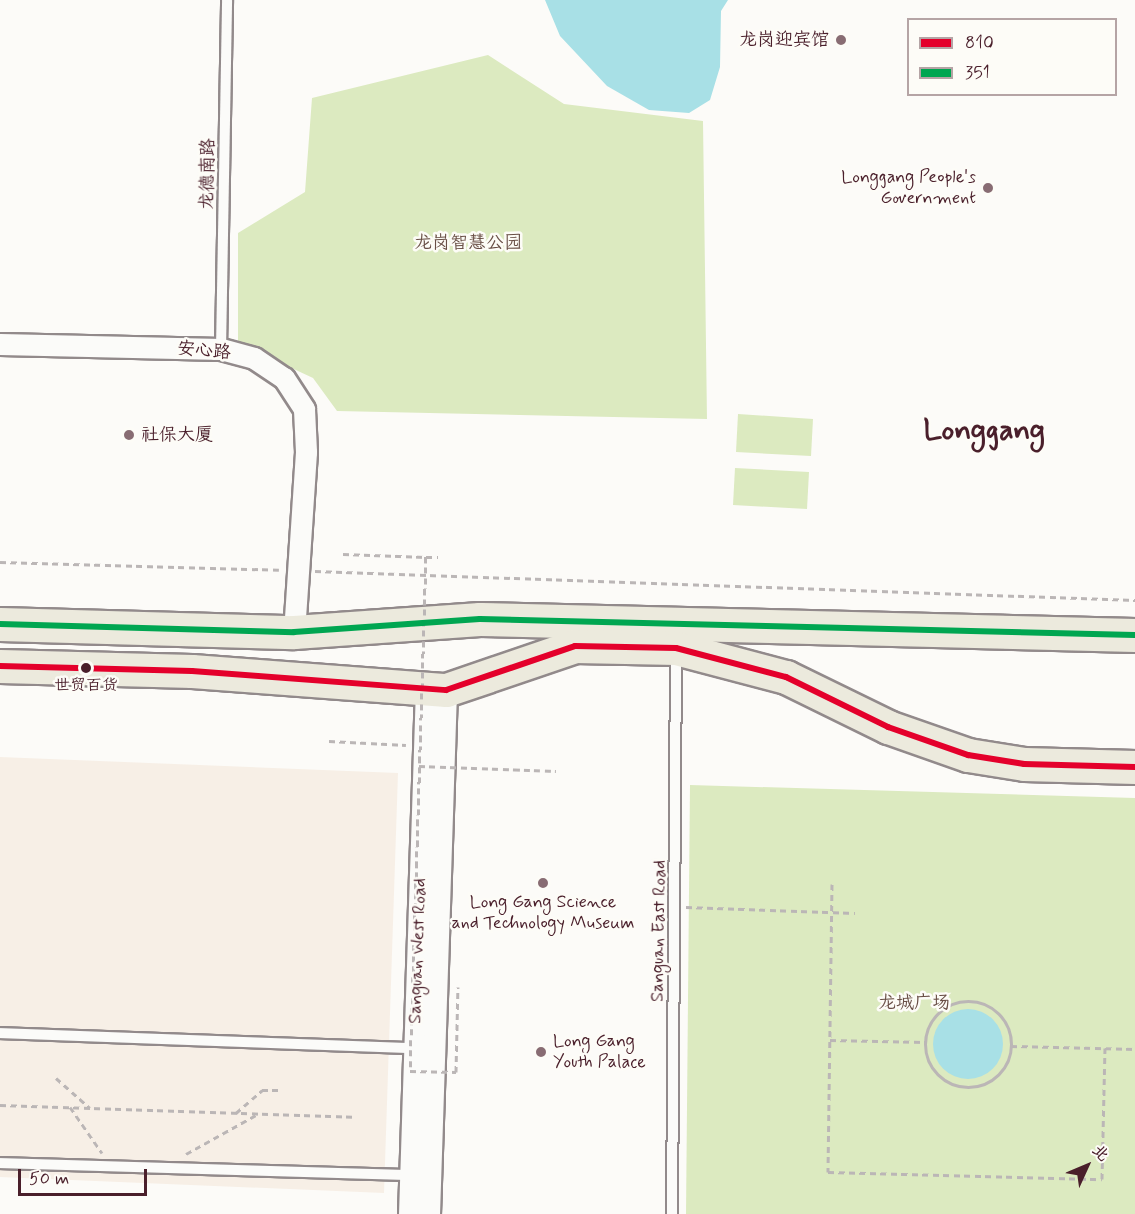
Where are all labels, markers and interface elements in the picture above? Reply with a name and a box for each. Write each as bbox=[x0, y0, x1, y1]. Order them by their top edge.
legend bbox=[907, 18, 1117, 96]
place label: 龙岗迎宾馆 bbox=[739, 29, 829, 51]
text: 810 bbox=[965, 31, 994, 55]
marker: 龙岗迎宾馆 bbox=[834, 33, 848, 47]
text: 351 bbox=[965, 61, 990, 85]
street label: 龙德南路 bbox=[197, 138, 219, 210]
place label: Longgang People's Government bbox=[841, 167, 976, 210]
marker: Longgang People's Government bbox=[981, 181, 995, 195]
park label: 龙岗智慧公园 bbox=[414, 232, 522, 254]
street label: 安心路 bbox=[176, 338, 232, 364]
district label: Longgang bbox=[923, 413, 1045, 449]
place label: 社保大厦 bbox=[141, 424, 213, 446]
marker: 社保大厦 bbox=[122, 428, 136, 442]
marker: 世贸百货 bbox=[80, 662, 92, 674]
place label: 世贸百货 bbox=[54, 676, 118, 696]
street label: Sanguan East Road bbox=[647, 860, 671, 1002]
marker: Long Gang Science and Technology Museum bbox=[536, 876, 550, 890]
street label: Sanguan West Road bbox=[405, 877, 431, 1025]
place label: Long Gang Science and Technology Museum bbox=[450, 892, 636, 934]
park label: 龙城广场 bbox=[878, 992, 950, 1014]
place label: Long Gang Youth Palace bbox=[553, 1031, 646, 1074]
marker: Long Gang Youth Palace bbox=[534, 1045, 548, 1059]
north arrow bbox=[1057, 1136, 1117, 1196]
text: 北 bbox=[1087, 1140, 1113, 1166]
scale bar bbox=[21, 1157, 150, 1195]
text: 50 m bbox=[29, 1167, 69, 1191]

